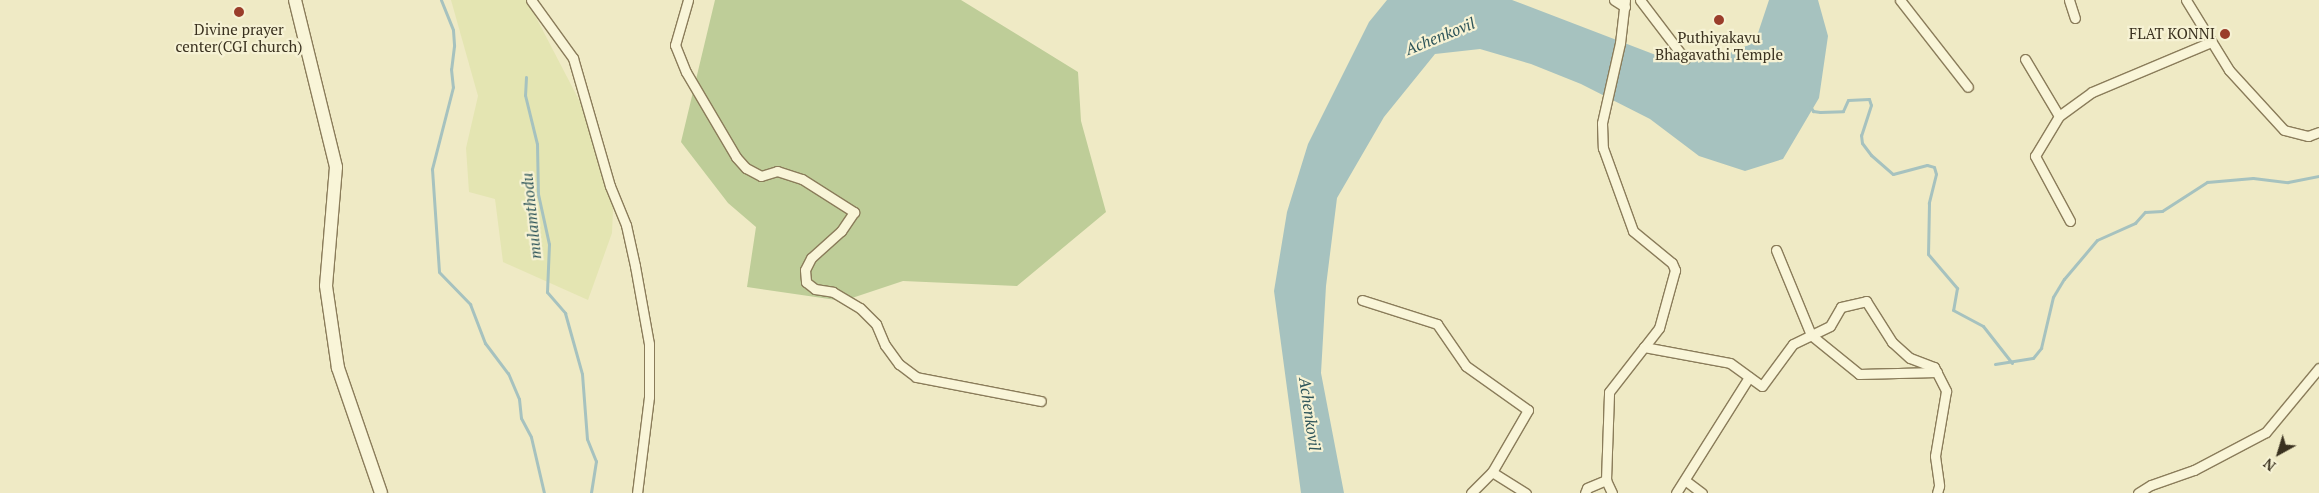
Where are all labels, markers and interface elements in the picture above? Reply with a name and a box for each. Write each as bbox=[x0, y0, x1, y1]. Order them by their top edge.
marker: Divine prayer center(CGI church) bbox=[233, 6, 245, 18]
water label: Achenkovil bbox=[1402, 13, 1478, 59]
marker: Puthiyakavu Bhagavathi Temple bbox=[1713, 14, 1725, 26]
place label: Divine prayer center(CGI church) bbox=[176, 20, 302, 55]
place label: FLAT KONNI bbox=[2129, 25, 2215, 43]
place label: Puthiyakavu Bhagavathi Temple bbox=[1655, 28, 1783, 63]
marker: FLAT KONNI bbox=[2219, 28, 2231, 40]
water label: mulamthodu bbox=[517, 172, 545, 260]
water label: Achenkovil bbox=[1295, 376, 1325, 452]
north arrow bbox=[2254, 428, 2304, 478]
text: N bbox=[2259, 454, 2279, 476]

